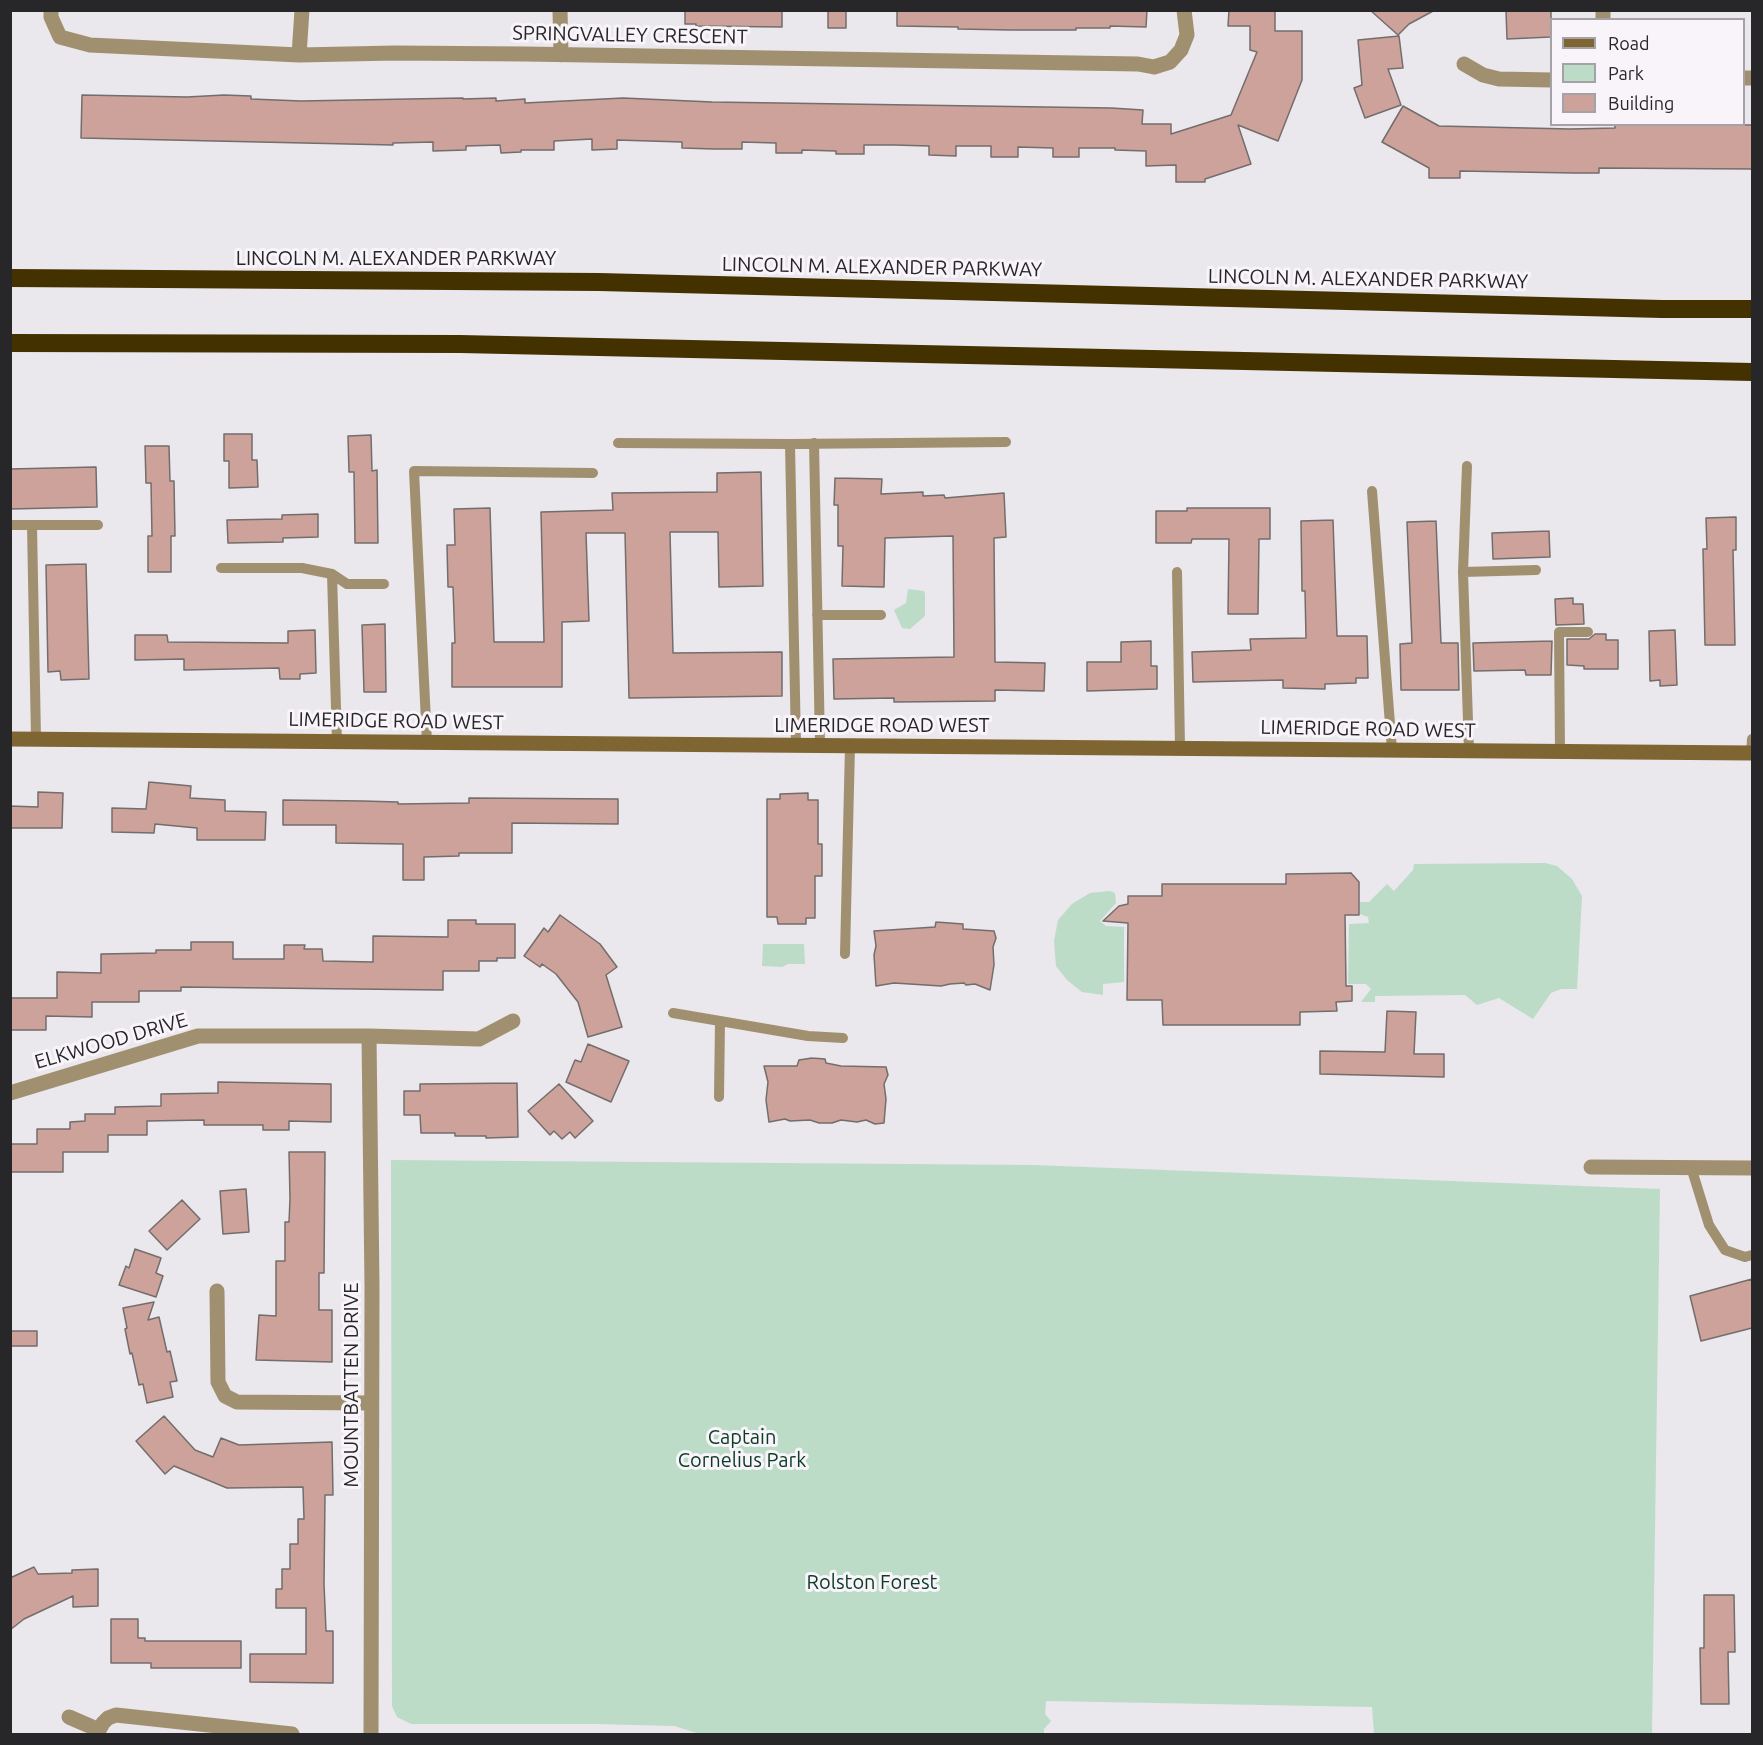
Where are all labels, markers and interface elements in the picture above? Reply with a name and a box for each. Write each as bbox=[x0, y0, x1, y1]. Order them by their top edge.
legend bbox=[1550, 18, 1745, 126]
street label: SPRINGVALLEY CRESCENT bbox=[512, 21, 748, 49]
text: Road bbox=[1608, 33, 1650, 53]
text: Park bbox=[1608, 63, 1644, 83]
text: Building bbox=[1608, 93, 1674, 113]
street label: LINCOLN M. ALEXANDER PARKWAY bbox=[236, 246, 556, 270]
street label: LINCOLN M. ALEXANDER PARKWAY bbox=[722, 252, 1042, 282]
street label: LINCOLN M. ALEXANDER PARKWAY bbox=[1208, 264, 1528, 294]
street label: LIMERIDGE ROAD WEST bbox=[288, 707, 504, 735]
street label: LIMERIDGE ROAD WEST bbox=[774, 713, 990, 737]
street label: LIMERIDGE ROAD WEST bbox=[1260, 715, 1476, 743]
street label: ELKWOOD DRIVE bbox=[32, 1008, 190, 1074]
street label: MOUNTBATTEN DRIVE bbox=[339, 1283, 363, 1487]
park label: Captain Cornelius Park bbox=[678, 1425, 806, 1472]
park label: Rolston Forest bbox=[807, 1570, 937, 1594]

